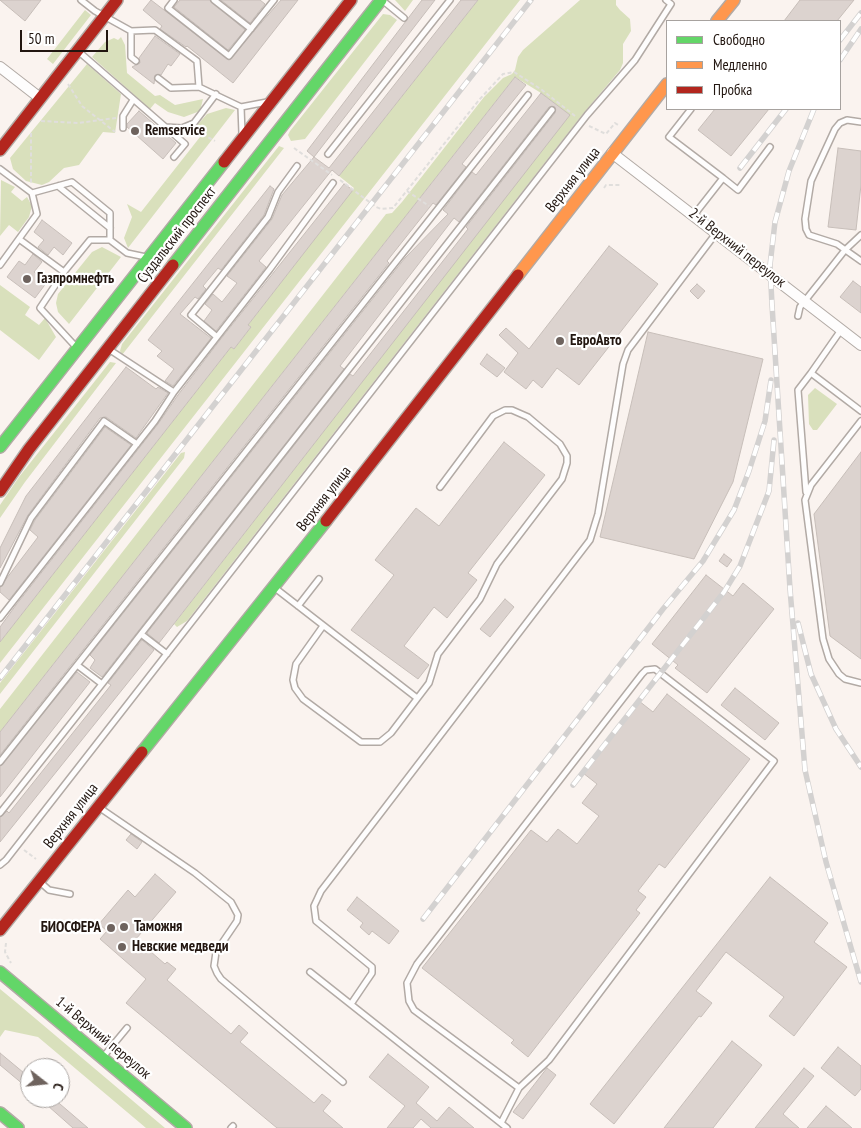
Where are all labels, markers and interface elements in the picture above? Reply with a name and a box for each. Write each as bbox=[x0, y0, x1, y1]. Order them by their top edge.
scale bar bbox=[22, 20, 110, 52]
legend bbox=[666, 20, 841, 110]
text: 50 m bbox=[28, 29, 54, 48]
text: Свободно bbox=[713, 30, 765, 49]
text: Медленно bbox=[713, 55, 767, 74]
text: Пробка bbox=[713, 80, 752, 99]
place label: Remservice bbox=[145, 122, 205, 140]
marker: Remservice bbox=[129, 125, 141, 137]
street label: Верхняя улица bbox=[542, 144, 604, 216]
street label: Суздальский проспект bbox=[134, 183, 220, 287]
street label: 2-й Верхний переулок bbox=[685, 204, 789, 292]
place label: Газпромнефть bbox=[37, 270, 114, 288]
marker: Газпромнефть bbox=[21, 273, 33, 285]
place label: ЕвроАвто bbox=[570, 332, 622, 350]
marker: ЕвроАвто bbox=[554, 335, 566, 347]
street label: Верхняя улица bbox=[293, 463, 355, 535]
street label: Верхняя улица bbox=[40, 780, 102, 852]
place label: Таможня bbox=[134, 918, 182, 936]
place label: БИОСФЕРА bbox=[41, 919, 101, 937]
marker: Таможня bbox=[118, 921, 130, 933]
marker: БИОСФЕРА bbox=[105, 922, 117, 934]
place label: Невские медведи bbox=[132, 938, 229, 956]
marker: Невские медведи bbox=[116, 941, 128, 953]
street label: 1-й Верхний переулок bbox=[52, 993, 154, 1083]
north arrow bbox=[20, 1058, 70, 1108]
text: С bbox=[49, 1081, 68, 1092]

